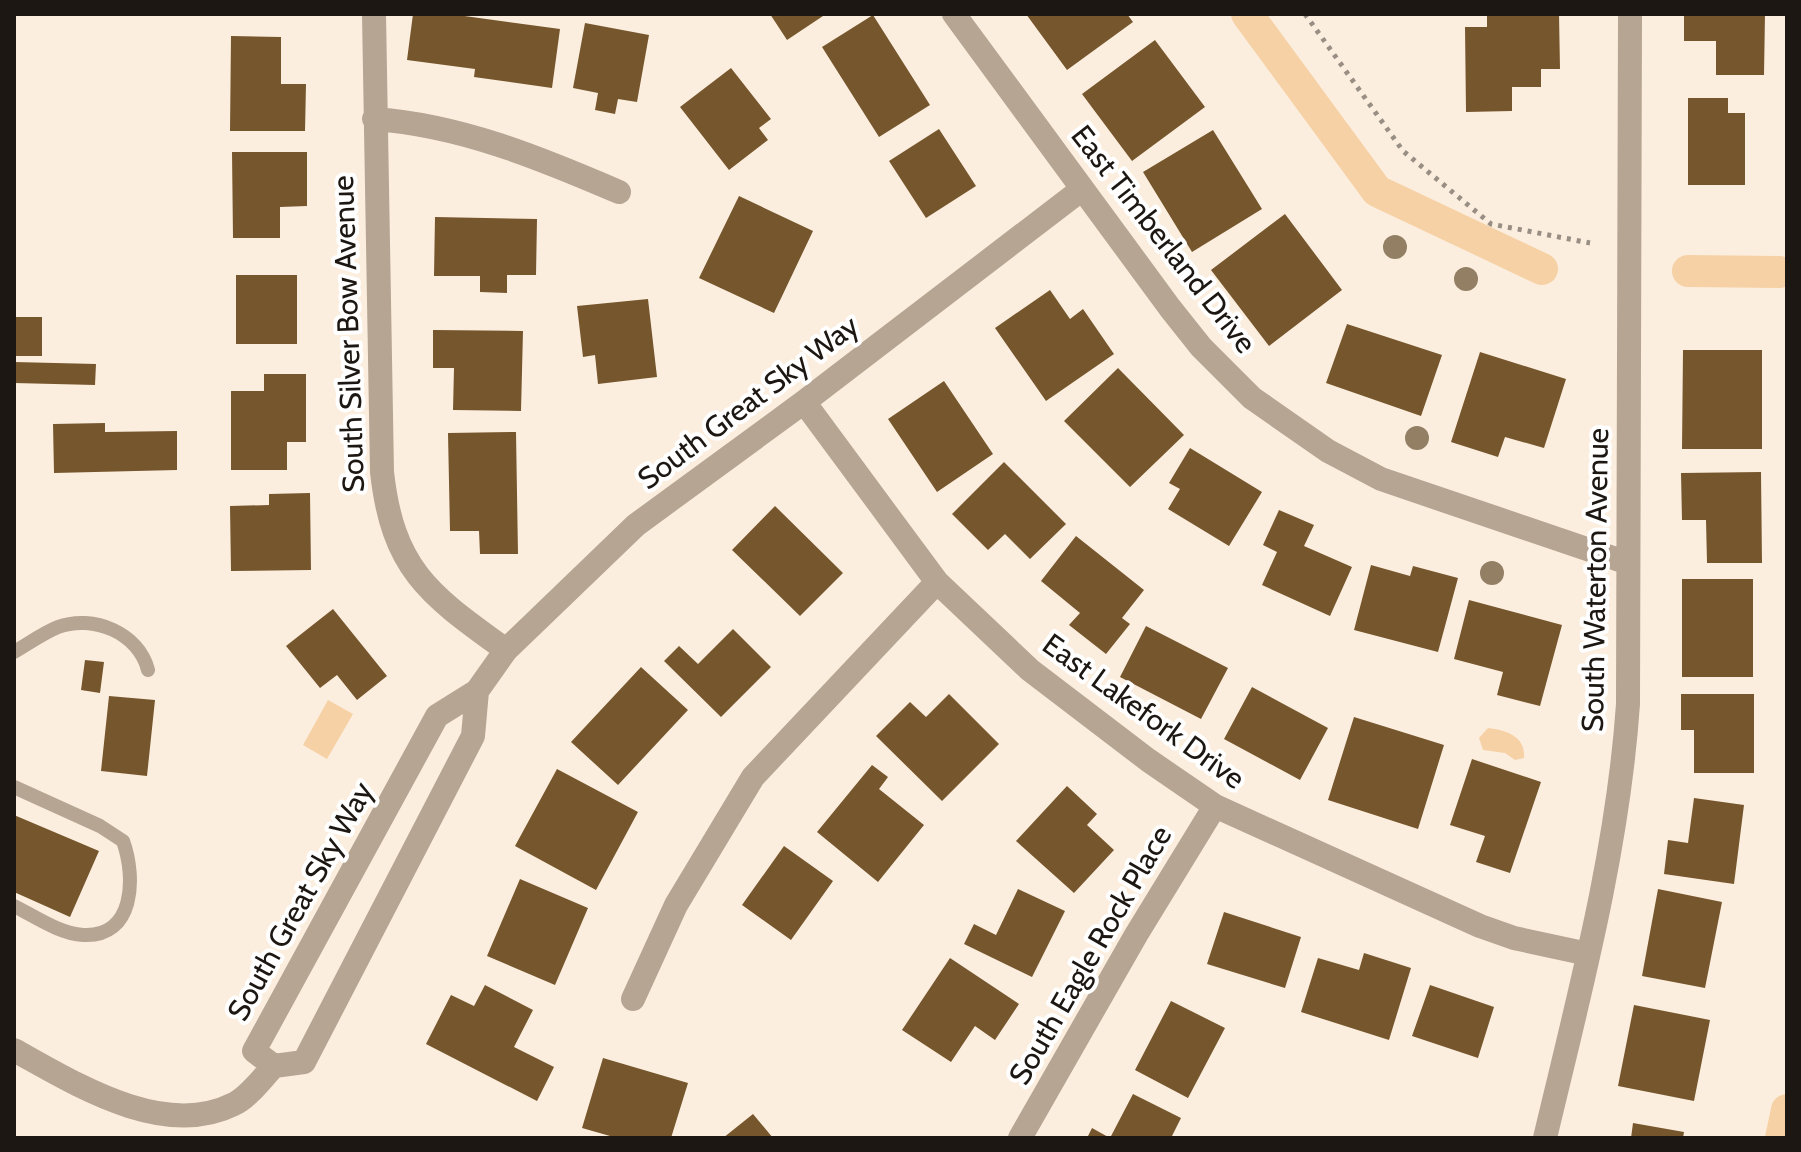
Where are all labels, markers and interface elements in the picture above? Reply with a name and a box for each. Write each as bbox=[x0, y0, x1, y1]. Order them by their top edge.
street label: East Timberland Drive bbox=[1063, 118, 1265, 360]
street label: South Silver Bow Avenue bbox=[324, 175, 372, 493]
street label: South Great Sky Way bbox=[630, 307, 866, 497]
street label: South Waterton Avenue bbox=[1574, 428, 1616, 732]
street label: East Lakefork Drive bbox=[1036, 625, 1252, 797]
street label: South Great Sky Way bbox=[219, 775, 381, 1027]
street label: South Eagle Rock Place bbox=[1001, 819, 1179, 1091]

